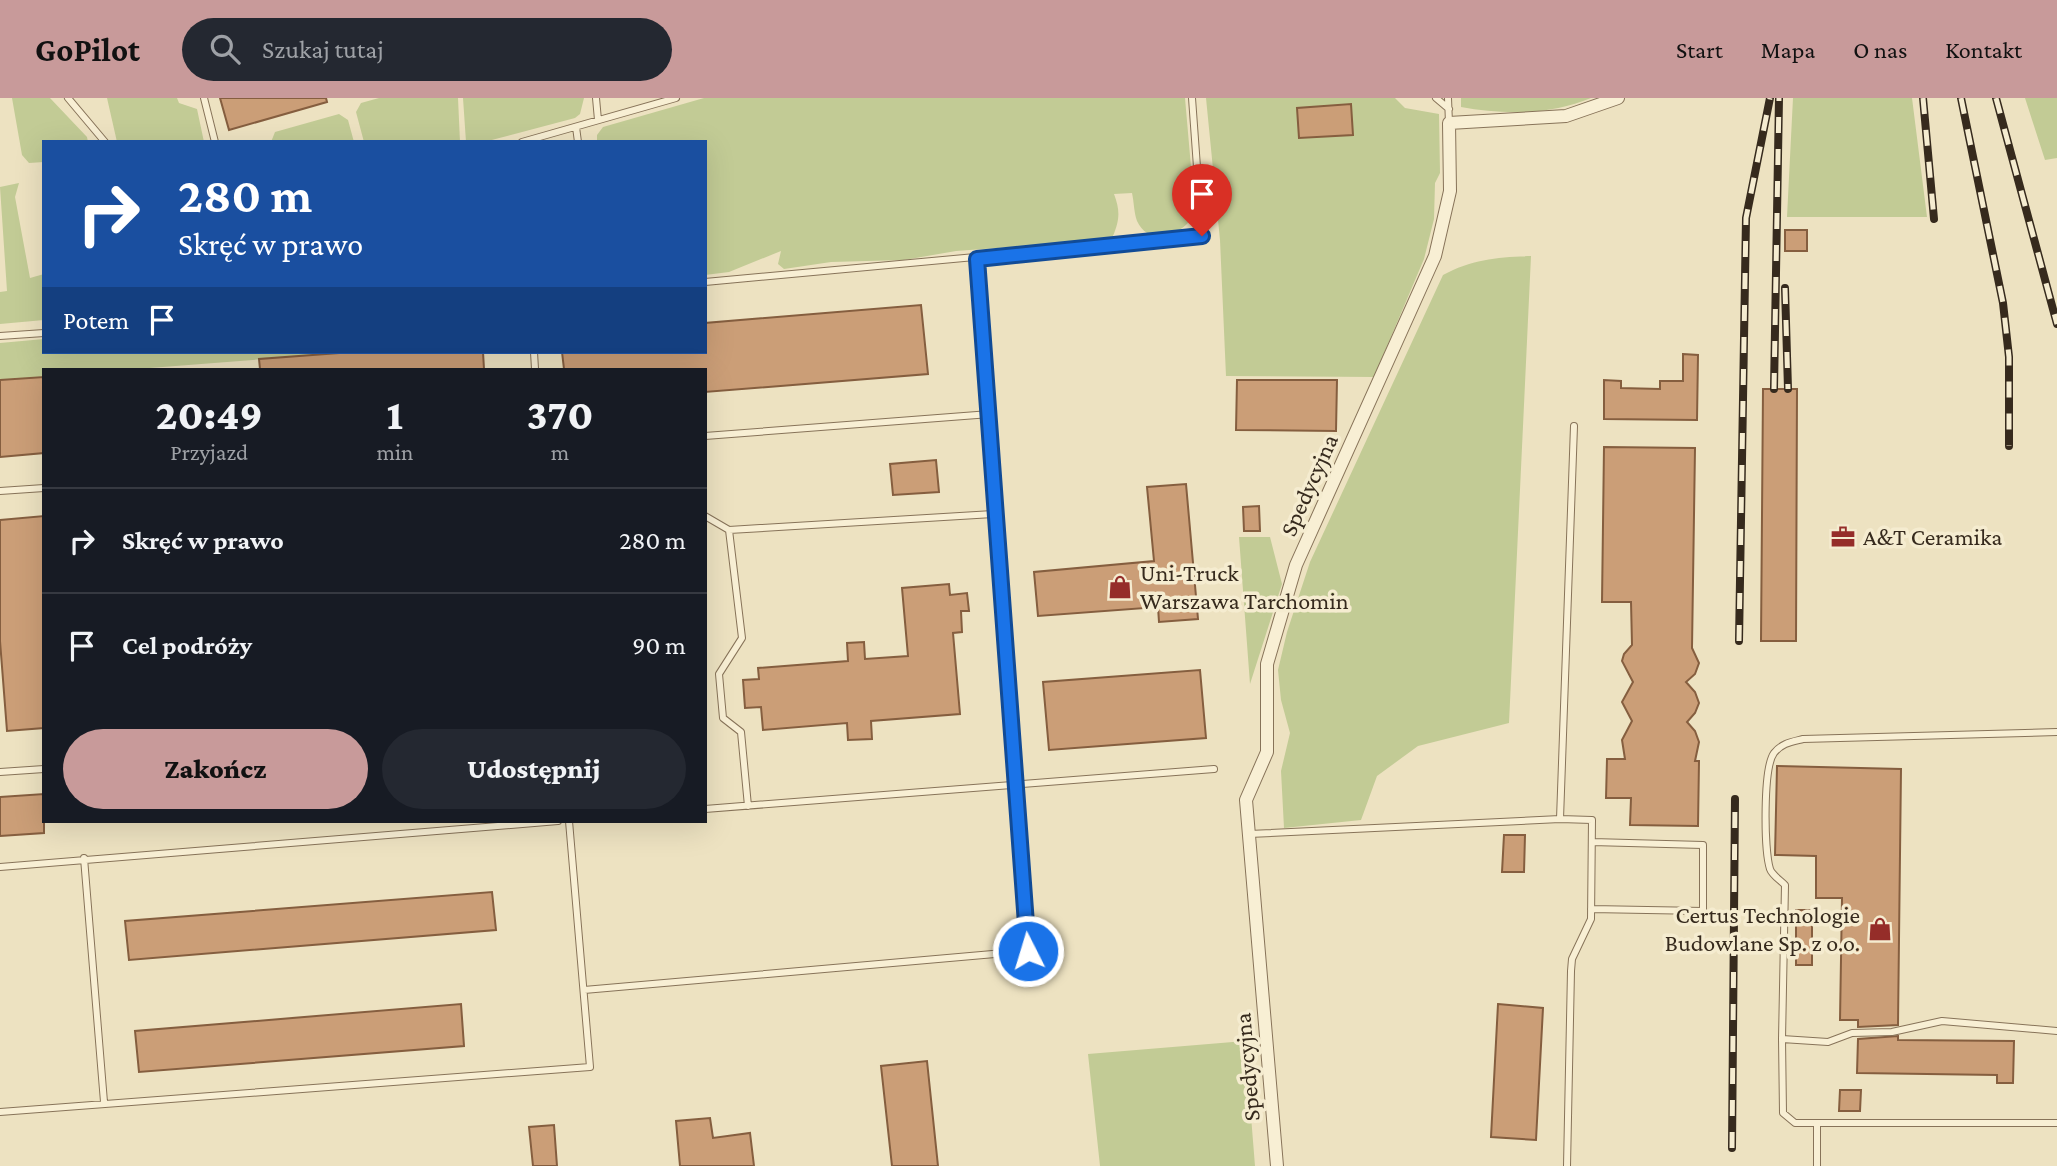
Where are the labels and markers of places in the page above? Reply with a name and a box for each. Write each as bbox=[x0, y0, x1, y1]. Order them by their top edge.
pin bbox=[1172, 164, 1232, 236]
office icon: A&T Ceramika bbox=[1829, 523, 1857, 551]
place label: A&T Ceramika bbox=[1863, 523, 2002, 550]
place label: Uni-Truck Warszawa Tarchomin bbox=[1140, 559, 1349, 614]
shop icon: Uni-Truck Warszawa Tarchomin bbox=[1106, 573, 1134, 601]
place label: Certus Technologie Budowlane Sp. z o.o. bbox=[1665, 901, 1860, 956]
shop icon: Certus Technologie Budowlane Sp. z o.o. bbox=[1866, 915, 1894, 943]

